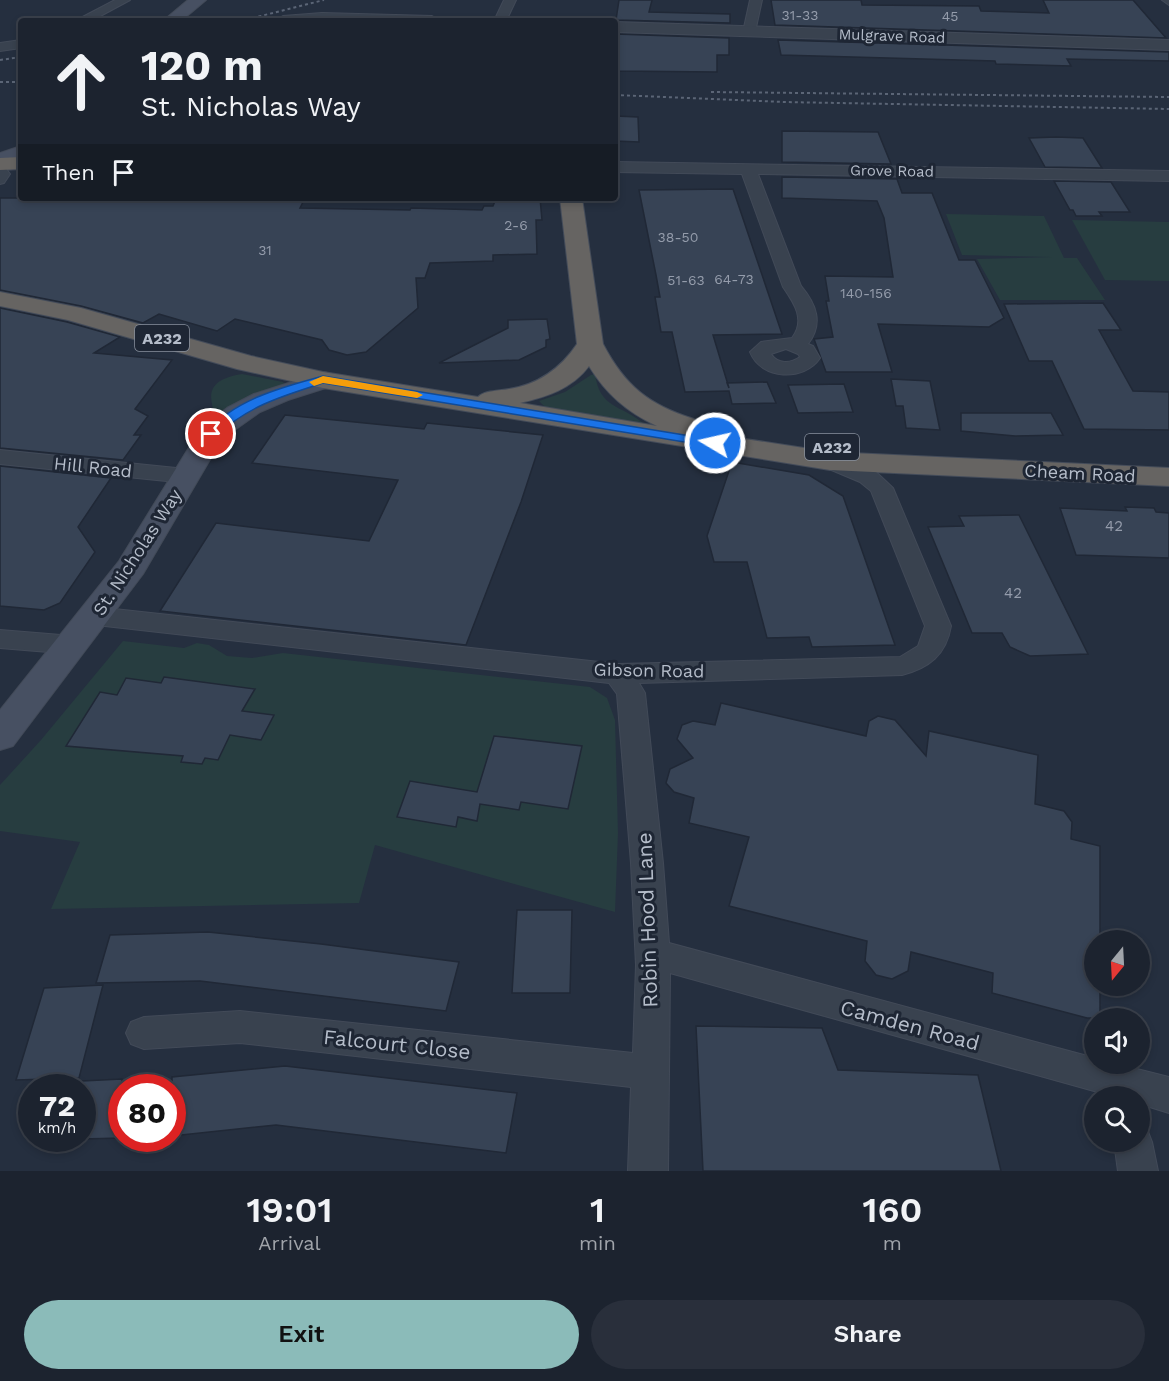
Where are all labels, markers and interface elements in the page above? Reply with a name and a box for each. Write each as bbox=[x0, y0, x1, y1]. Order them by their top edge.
house number: 31-33 bbox=[782, 7, 818, 23]
house number: 45 bbox=[942, 8, 958, 24]
street label: Mulgrave Road bbox=[838, 25, 946, 47]
text: 120 m bbox=[141, 41, 263, 90]
icon: ahead bbox=[42, 42, 120, 120]
text: St. Nicholas Way bbox=[141, 91, 361, 123]
icon: arrive bbox=[107, 156, 140, 189]
text: Then bbox=[42, 160, 95, 185]
street label: Grove Road bbox=[850, 161, 934, 181]
house number: 2-6 bbox=[504, 217, 528, 233]
house number: 38-50 bbox=[658, 229, 698, 245]
house number: 31 bbox=[258, 242, 272, 258]
house number: 64-73 bbox=[714, 271, 754, 287]
house number: 51-63 bbox=[667, 272, 705, 288]
house number: 140-156 bbox=[840, 285, 892, 301]
road number: A232 bbox=[135, 325, 189, 351]
pin bbox=[185, 408, 236, 459]
position arrow bbox=[683, 411, 747, 475]
icon: arrive bbox=[194, 417, 227, 450]
road number: A232 bbox=[805, 434, 859, 460]
street label: Hill Road bbox=[53, 452, 133, 482]
street label: Cheam Road bbox=[1024, 460, 1136, 486]
street label: St. Nicholas Way bbox=[88, 484, 186, 619]
house number: 42 bbox=[1105, 517, 1123, 535]
house number: 42 bbox=[1004, 584, 1022, 602]
street label: Gibson Road bbox=[594, 659, 704, 681]
street label: Robin Hood Lane bbox=[631, 832, 663, 1008]
north arrow bbox=[1084, 930, 1150, 996]
map controls bbox=[1084, 930, 1150, 1152]
street label: Camden Road bbox=[838, 994, 982, 1056]
button: sound bbox=[1084, 1008, 1150, 1074]
street label: Falcourt Close bbox=[322, 1024, 472, 1064]
speed limit sign: 80 bbox=[108, 1074, 186, 1152]
button: search bbox=[1084, 1086, 1150, 1152]
text: 72 bbox=[39, 1088, 75, 1123]
text: km/h bbox=[38, 1119, 76, 1137]
text: 19:01 bbox=[247, 1189, 332, 1231]
text: 1 bbox=[590, 1189, 605, 1231]
text: 160 bbox=[862, 1189, 922, 1231]
text: Arrival bbox=[258, 1231, 321, 1255]
text: min bbox=[579, 1231, 616, 1255]
text: m bbox=[883, 1231, 902, 1255]
button: Exit bbox=[24, 1300, 579, 1369]
button: Share bbox=[591, 1300, 1145, 1369]

